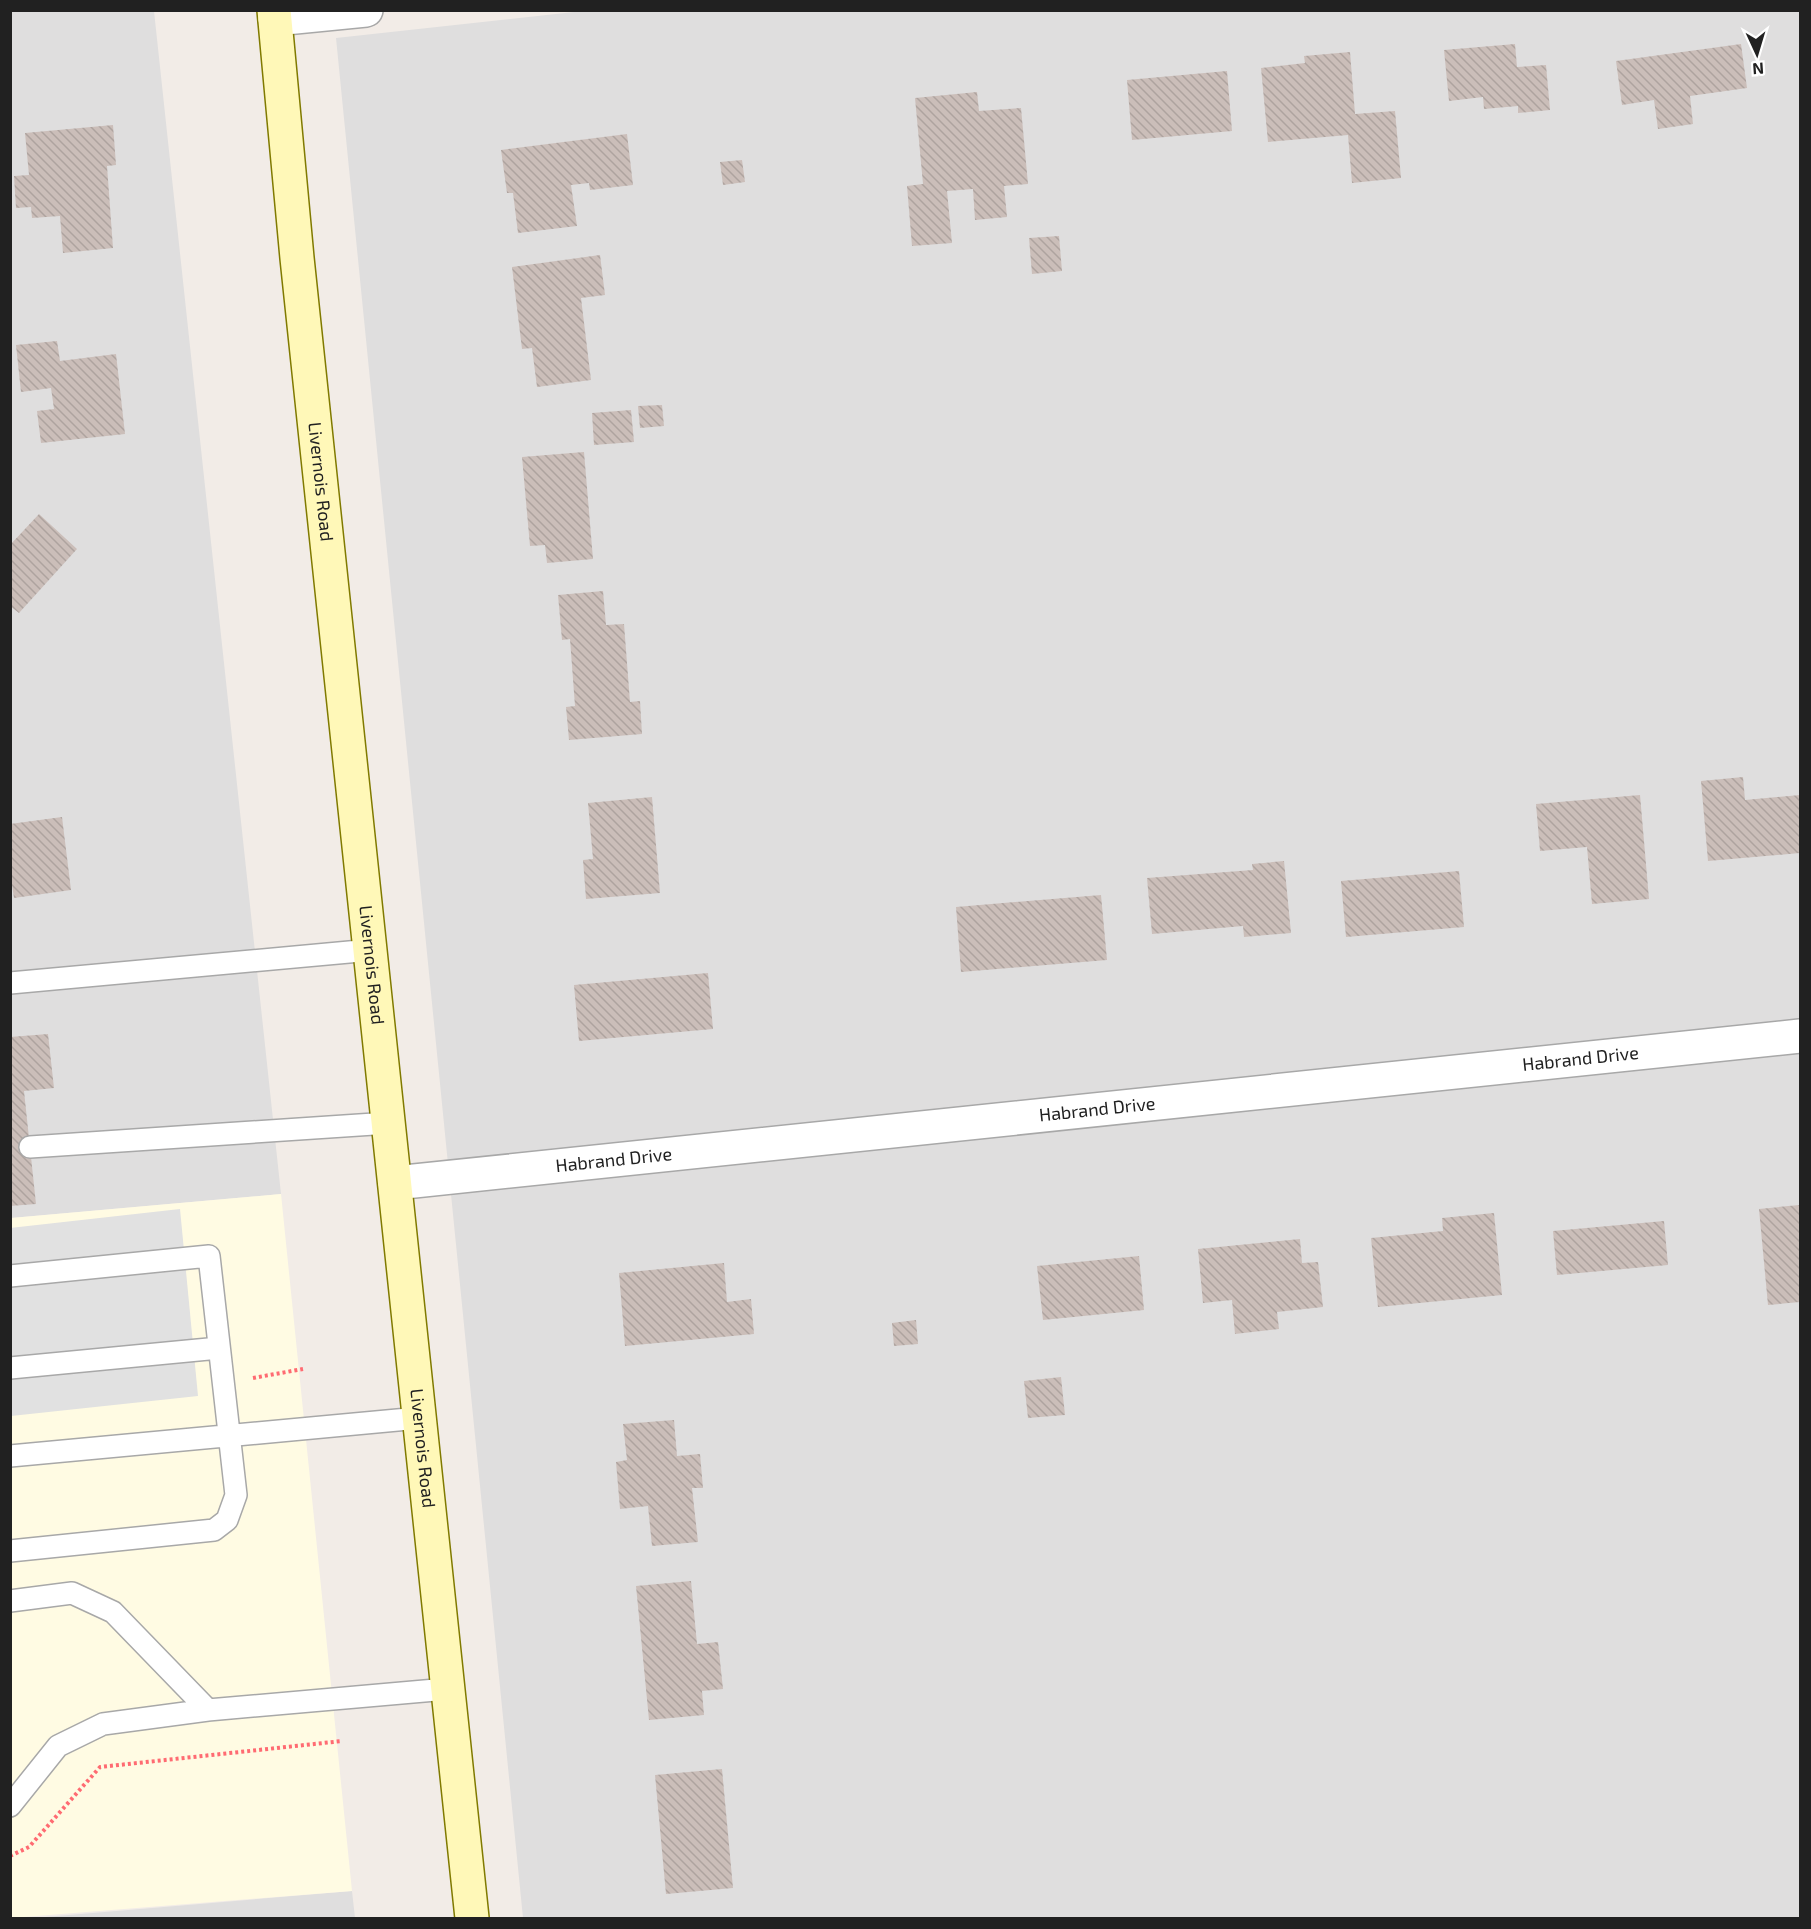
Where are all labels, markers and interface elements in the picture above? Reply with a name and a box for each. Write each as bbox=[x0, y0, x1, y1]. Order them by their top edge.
north arrow bbox=[1727, 24, 1787, 84]
text: N bbox=[1752, 60, 1765, 79]
street label: Livernois Road bbox=[304, 421, 339, 542]
street label: Livernois Road bbox=[355, 904, 390, 1026]
street label: Habrand Drive bbox=[1521, 1041, 1640, 1075]
street label: Habrand Drive bbox=[1038, 1092, 1156, 1126]
street label: Habrand Drive bbox=[554, 1142, 673, 1176]
street label: Livernois Road bbox=[406, 1387, 441, 1509]

